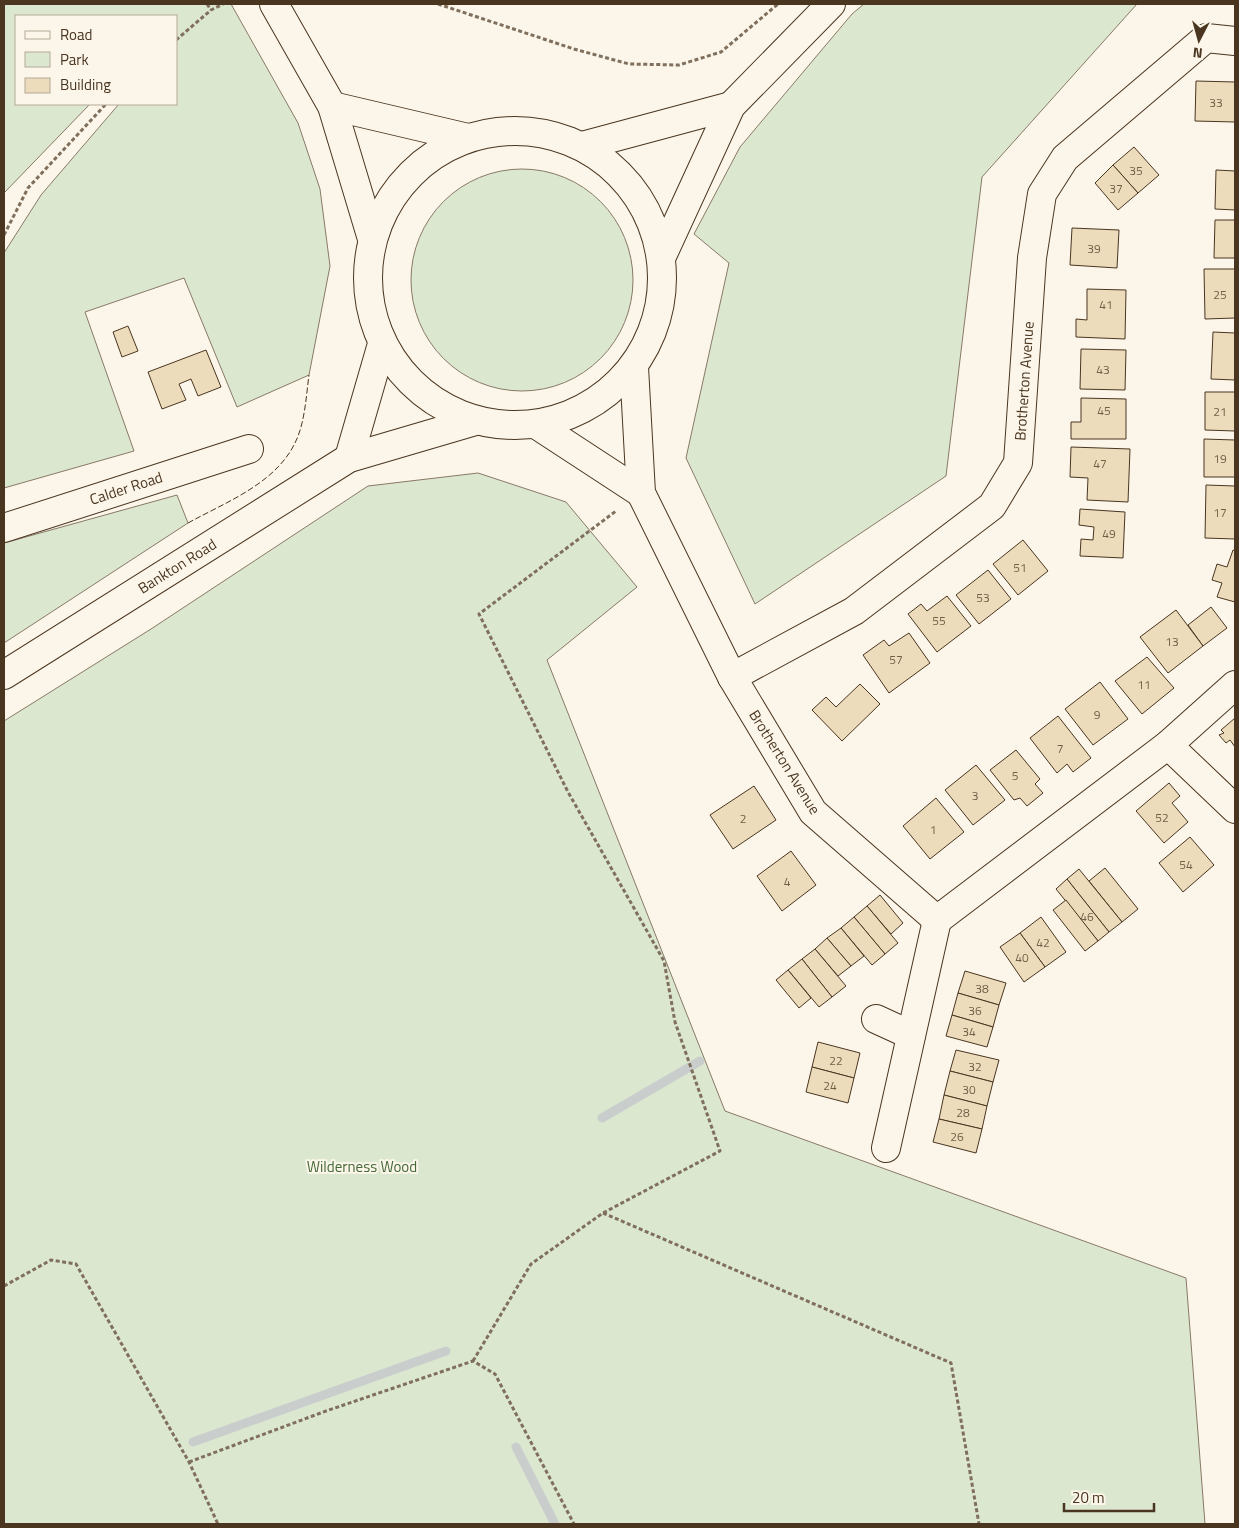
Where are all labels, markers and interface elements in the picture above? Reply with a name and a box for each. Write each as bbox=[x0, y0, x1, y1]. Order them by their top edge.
legend bbox=[15, 15, 178, 105]
north arrow bbox=[1174, 15, 1224, 65]
text: Road bbox=[60, 23, 92, 46]
text: N bbox=[1192, 42, 1204, 64]
text: Park bbox=[60, 48, 89, 71]
text: Building bbox=[60, 73, 111, 96]
house number: 33 bbox=[1209, 93, 1223, 112]
house number: 35 bbox=[1129, 161, 1143, 180]
house number: 37 bbox=[1109, 179, 1123, 198]
house number: 39 bbox=[1087, 239, 1101, 258]
house number: 25 bbox=[1213, 285, 1227, 304]
house number: 41 bbox=[1099, 295, 1113, 314]
street label: Brotherton Avenue bbox=[1008, 320, 1040, 442]
house number: 43 bbox=[1096, 360, 1110, 379]
house number: 45 bbox=[1097, 401, 1111, 420]
house number: 21 bbox=[1213, 402, 1227, 421]
house number: 19 bbox=[1213, 449, 1227, 468]
house number: 47 bbox=[1093, 454, 1107, 473]
street label: Calder Road bbox=[86, 465, 166, 511]
house number: 17 bbox=[1213, 503, 1227, 522]
house number: 49 bbox=[1102, 524, 1116, 543]
street label: Bankton Road bbox=[133, 533, 221, 599]
house number: 51 bbox=[1013, 558, 1027, 577]
house number: 53 bbox=[976, 588, 990, 607]
house number: 55 bbox=[932, 611, 946, 630]
house number: 13 bbox=[1165, 632, 1179, 651]
house number: 57 bbox=[889, 650, 903, 669]
house number: 11 bbox=[1137, 675, 1151, 694]
street label: Brotherton Avenue bbox=[744, 705, 826, 819]
house number: 9 bbox=[1094, 705, 1101, 724]
house number: 7 bbox=[1057, 739, 1063, 758]
house number: 5 bbox=[1012, 766, 1019, 785]
house number: 3 bbox=[972, 786, 978, 805]
house number: 52 bbox=[1155, 808, 1169, 827]
house number: 2 bbox=[740, 809, 746, 828]
house number: 1 bbox=[930, 820, 936, 839]
house number: 54 bbox=[1179, 855, 1193, 874]
house number: 4 bbox=[784, 872, 791, 891]
house number: 46 bbox=[1080, 907, 1094, 926]
house number: 42 bbox=[1036, 933, 1050, 952]
house number: 40 bbox=[1015, 948, 1029, 967]
house number: 38 bbox=[975, 979, 989, 998]
house number: 36 bbox=[968, 1001, 982, 1020]
house number: 34 bbox=[962, 1022, 976, 1041]
house number: 22 bbox=[829, 1051, 843, 1070]
house number: 32 bbox=[968, 1057, 982, 1076]
house number: 24 bbox=[823, 1076, 837, 1095]
house number: 30 bbox=[962, 1080, 976, 1099]
house number: 28 bbox=[956, 1103, 970, 1122]
house number: 26 bbox=[950, 1127, 964, 1146]
park label: Wilderness Wood bbox=[307, 1155, 417, 1178]
scale bar bbox=[1064, 1480, 1154, 1512]
text: 20 m bbox=[1072, 1486, 1105, 1509]

